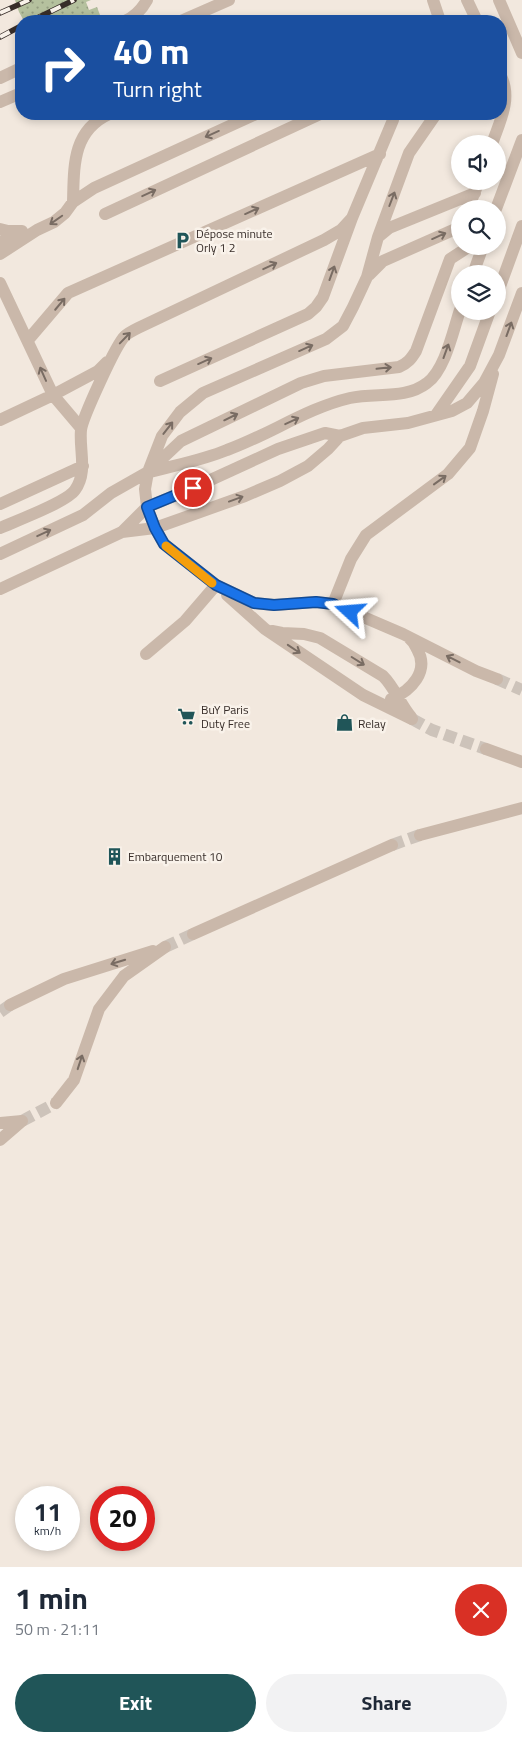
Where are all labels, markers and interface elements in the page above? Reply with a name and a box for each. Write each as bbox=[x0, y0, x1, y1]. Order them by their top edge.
text: 40 m bbox=[113, 24, 189, 78]
icon: right bbox=[30, 35, 95, 100]
text: Turn right bbox=[113, 72, 202, 106]
one-way arrow bbox=[205, 130, 220, 139]
map controls bbox=[451, 135, 506, 320]
button: sound bbox=[451, 135, 506, 190]
one-way arrow bbox=[141, 188, 156, 198]
one-way arrow bbox=[388, 191, 397, 207]
button: search bbox=[451, 200, 506, 255]
one-way arrow bbox=[244, 205, 259, 215]
one-way arrow bbox=[49, 215, 63, 225]
place label: Dépose minute Orly 1 2 bbox=[196, 224, 273, 257]
parking icon: Dépose minute Orly 1 2 bbox=[172, 230, 192, 250]
one-way arrow bbox=[431, 231, 446, 241]
one-way arrow bbox=[262, 261, 277, 270]
button: layers bbox=[451, 265, 506, 320]
one-way arrow bbox=[328, 266, 337, 281]
one-way arrow bbox=[54, 297, 65, 310]
one-way arrow bbox=[505, 322, 514, 337]
one-way arrow bbox=[119, 332, 131, 344]
one-way arrow bbox=[298, 342, 313, 352]
one-way arrow bbox=[442, 344, 451, 359]
one-way arrow bbox=[197, 355, 212, 365]
one-way arrow bbox=[376, 363, 392, 373]
one-way arrow bbox=[38, 367, 48, 382]
one-way arrow bbox=[223, 411, 238, 421]
one-way arrow bbox=[284, 416, 299, 425]
one-way arrow bbox=[162, 422, 173, 435]
pin bbox=[172, 467, 214, 509]
icon: arrive bbox=[179, 474, 207, 502]
one-way arrow bbox=[433, 474, 446, 485]
one-way arrow bbox=[228, 494, 244, 504]
one-way arrow bbox=[36, 528, 51, 538]
position arrow bbox=[323, 585, 375, 637]
one-way arrow bbox=[287, 643, 301, 654]
one-way arrow bbox=[445, 654, 460, 664]
one-way arrow bbox=[351, 657, 365, 667]
place label: BuY Paris Duty Free bbox=[201, 700, 250, 733]
supermarket icon: BuY Paris Duty Free bbox=[177, 706, 197, 726]
shop icon: Relay bbox=[334, 713, 354, 733]
place label: Relay bbox=[358, 714, 386, 733]
building icon: Embarquement 10 bbox=[104, 846, 124, 866]
place label: Embarquement 10 bbox=[128, 847, 223, 866]
one-way arrow bbox=[111, 957, 127, 967]
one-way arrow bbox=[76, 1055, 85, 1070]
speed limit sign: 20 bbox=[90, 1486, 155, 1551]
text: 11 bbox=[33, 1493, 62, 1531]
text: km/h bbox=[34, 1521, 61, 1540]
text: 1 min bbox=[15, 1575, 88, 1621]
button: close bbox=[455, 1584, 507, 1636]
text: 50 m · 21:11 bbox=[15, 1617, 100, 1641]
button: Exit bbox=[15, 1674, 256, 1732]
button: Share bbox=[266, 1674, 507, 1732]

